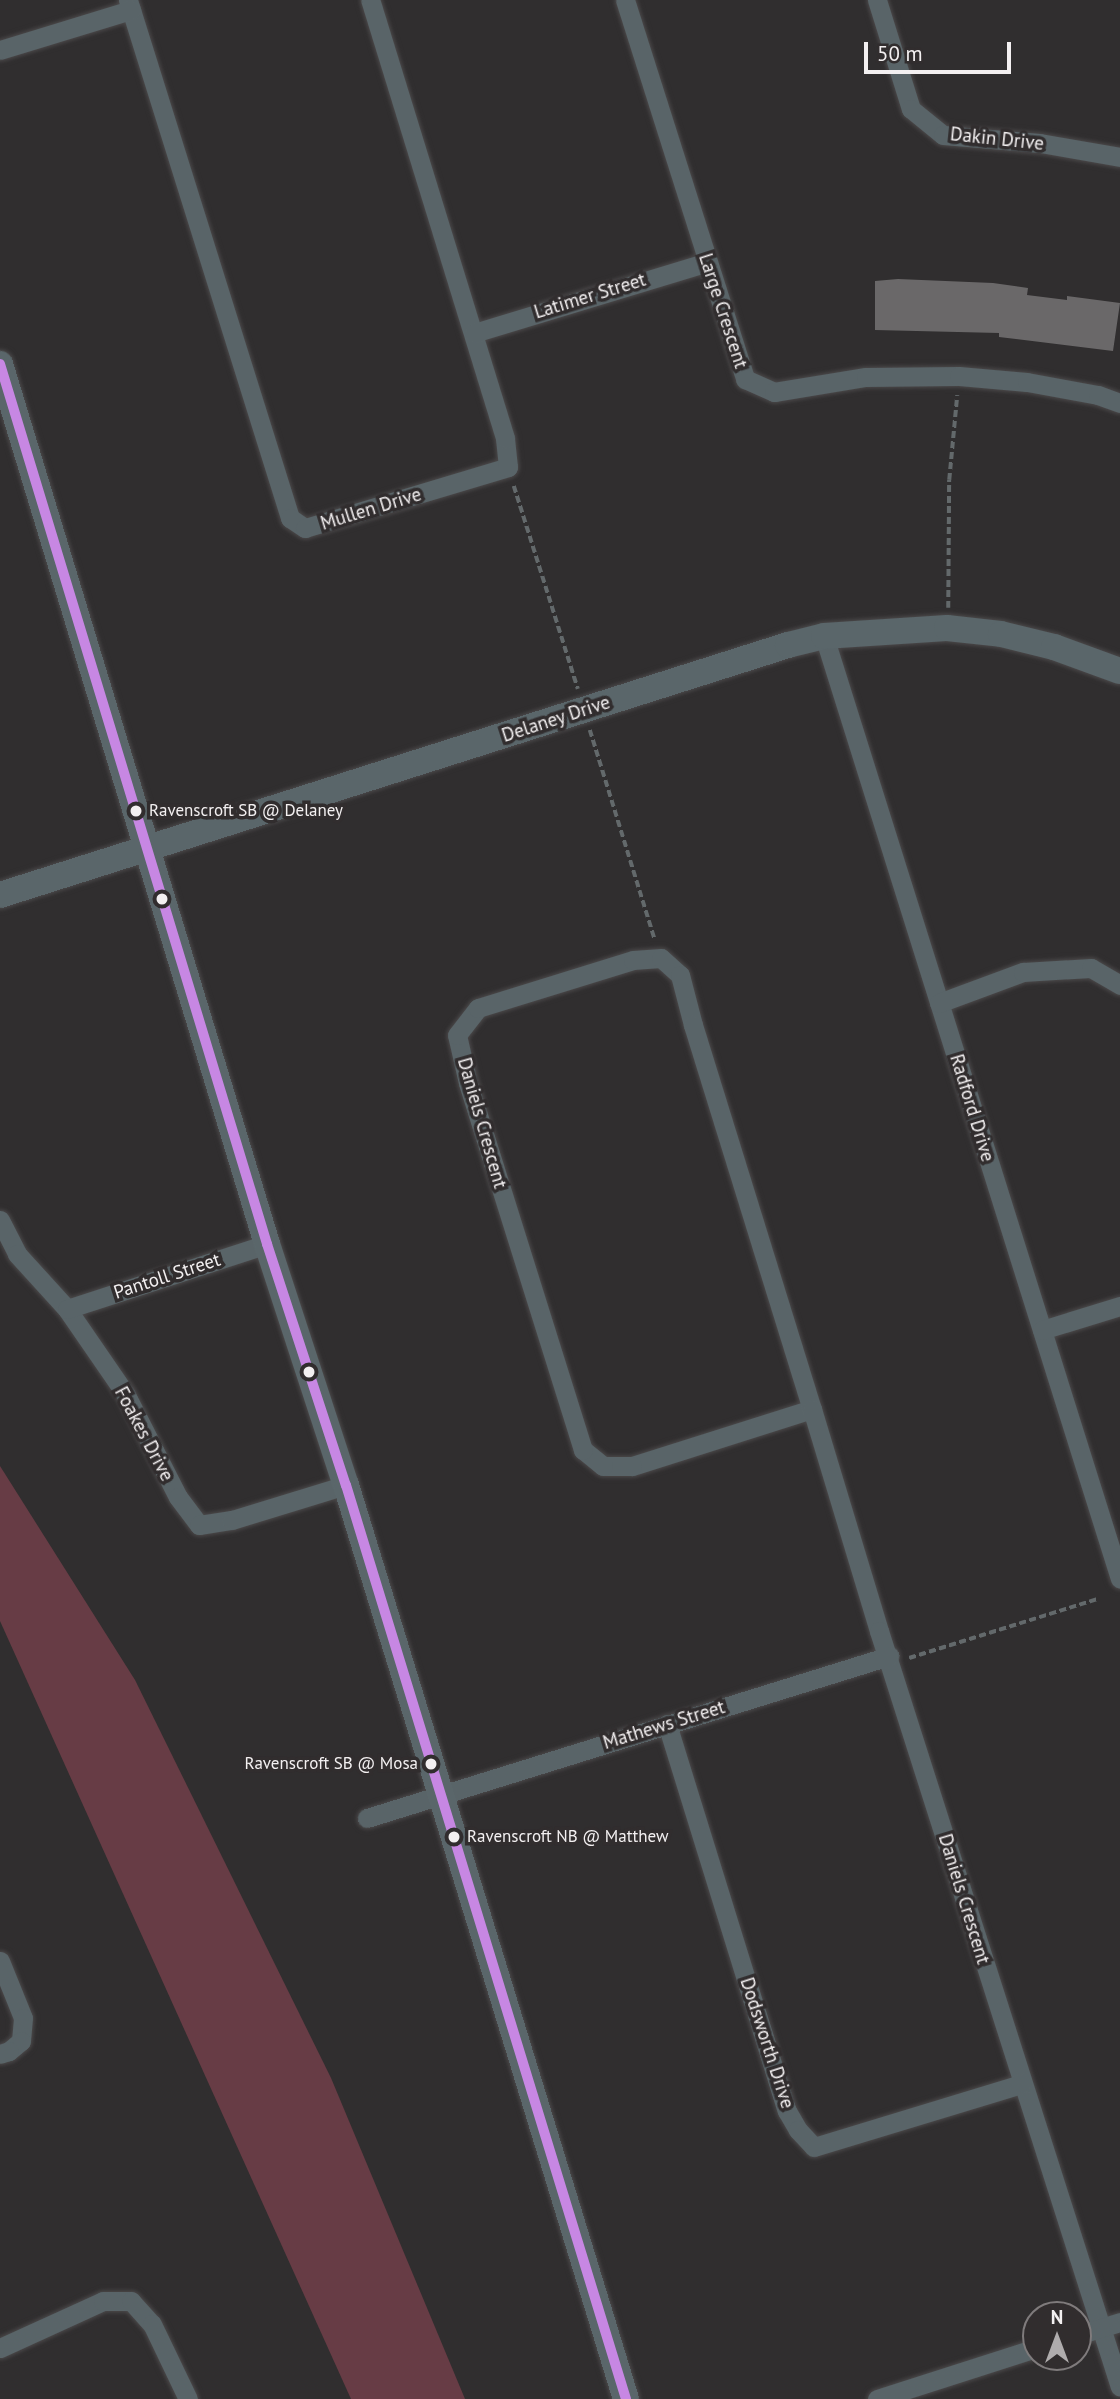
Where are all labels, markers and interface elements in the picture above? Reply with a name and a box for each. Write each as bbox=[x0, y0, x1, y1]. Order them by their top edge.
scale bar bbox=[868, 28, 1015, 72]
text: 50 m bbox=[877, 40, 923, 67]
street label: Dakin Drive bbox=[949, 123, 1045, 155]
street label: Large Crescent bbox=[694, 251, 752, 371]
street label: Latimer Street bbox=[531, 268, 649, 324]
street label: Mullen Drive bbox=[318, 483, 424, 535]
street label: Delaney Drive bbox=[499, 691, 613, 747]
place label: Ravenscroft SB @ Delaney bbox=[149, 801, 343, 821]
marker: Ravenscroft SB @ Delaney bbox=[129, 804, 143, 818]
unlabelled marker bbox=[155, 892, 169, 906]
street label: Radford Drive bbox=[945, 1052, 999, 1164]
street label: Daniels Crescent bbox=[452, 1055, 512, 1191]
street label: Pantoll Street bbox=[111, 1248, 223, 1304]
unlabelled marker bbox=[302, 1365, 316, 1379]
street label: Foakes Drive bbox=[110, 1383, 178, 1485]
street label: Mathews Street bbox=[600, 1696, 728, 1754]
place label: Ravenscroft SB @ Mosa bbox=[244, 1754, 418, 1774]
marker: Ravenscroft SB @ Mosa bbox=[424, 1757, 438, 1771]
place label: Ravenscroft NB @ Matthew bbox=[467, 1827, 668, 1847]
marker: Ravenscroft NB @ Matthew bbox=[447, 1830, 461, 1844]
street label: Daniels Crescent bbox=[933, 1831, 995, 1967]
street label: Dodsworth Drive bbox=[735, 1975, 799, 2111]
north arrow bbox=[1022, 2301, 1092, 2371]
text: N bbox=[1051, 2305, 1063, 2329]

